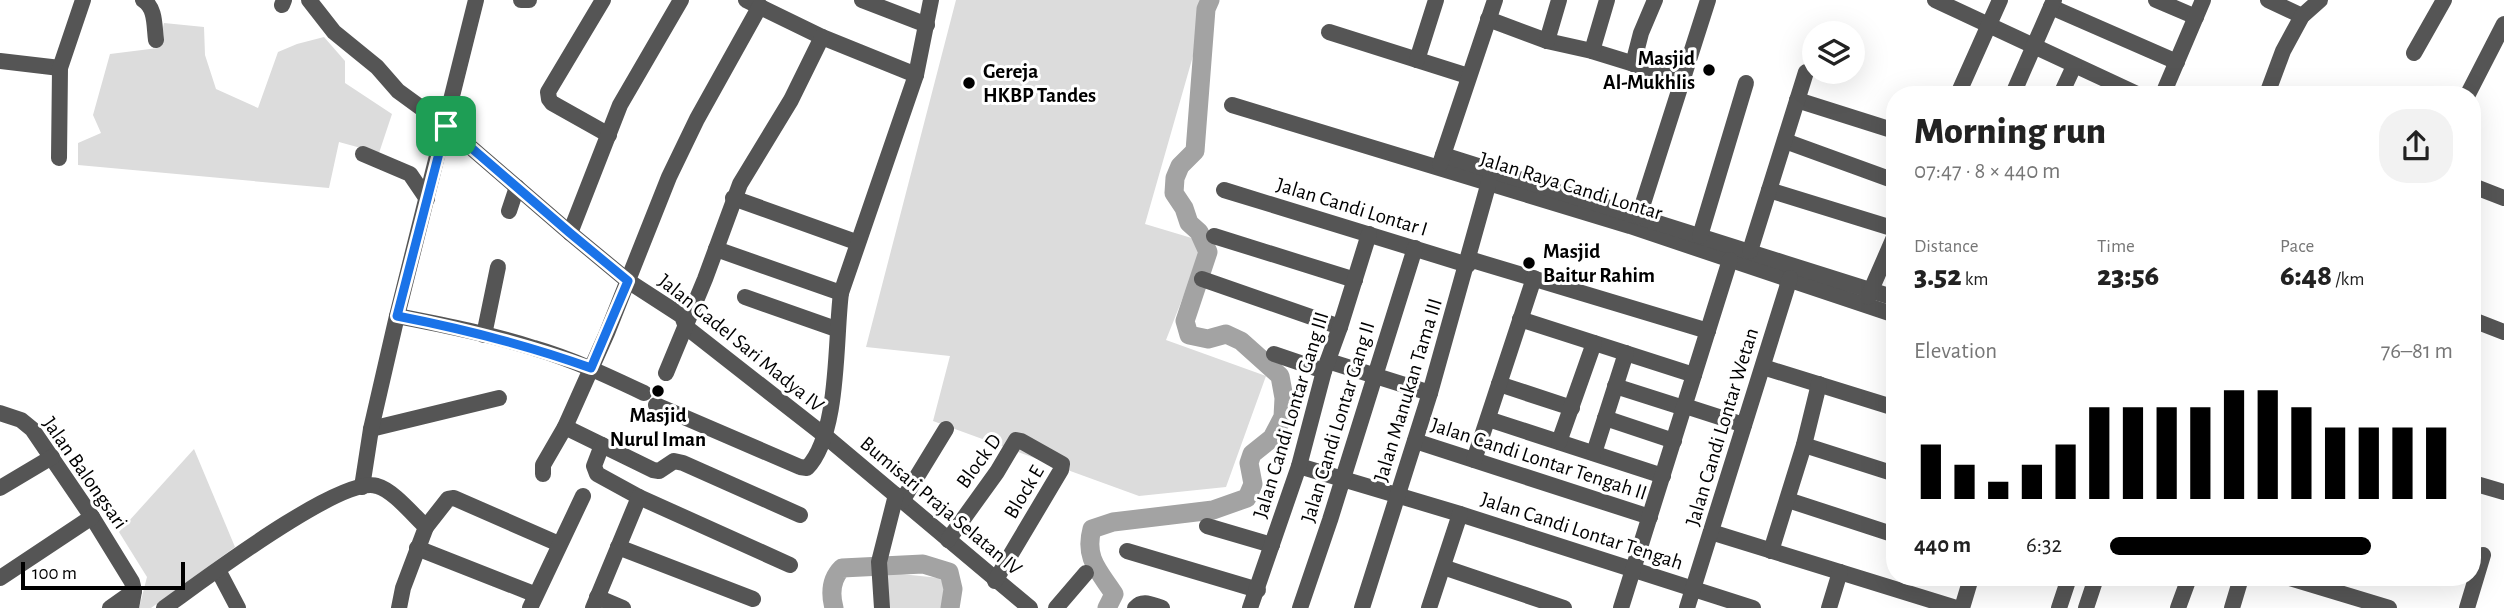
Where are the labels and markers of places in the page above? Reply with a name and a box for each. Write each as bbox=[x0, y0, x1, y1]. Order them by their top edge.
place label: Masjid Al-Mukhlis bbox=[1603, 48, 1695, 93]
place label: Gereja HKBP Tandes bbox=[983, 61, 1096, 106]
marker: Masjid Al-Mukhlis bbox=[1701, 62, 1717, 78]
marker: Gereja HKBP Tandes bbox=[961, 75, 977, 91]
pin bbox=[416, 96, 476, 156]
place label: Masjid Baitur Rahim bbox=[1543, 241, 1655, 286]
marker: Masjid Baitur Rahim bbox=[1521, 255, 1537, 271]
marker: Masjid Nurul Iman bbox=[650, 383, 666, 399]
place label: Masjid Nurul Iman bbox=[610, 405, 706, 450]

